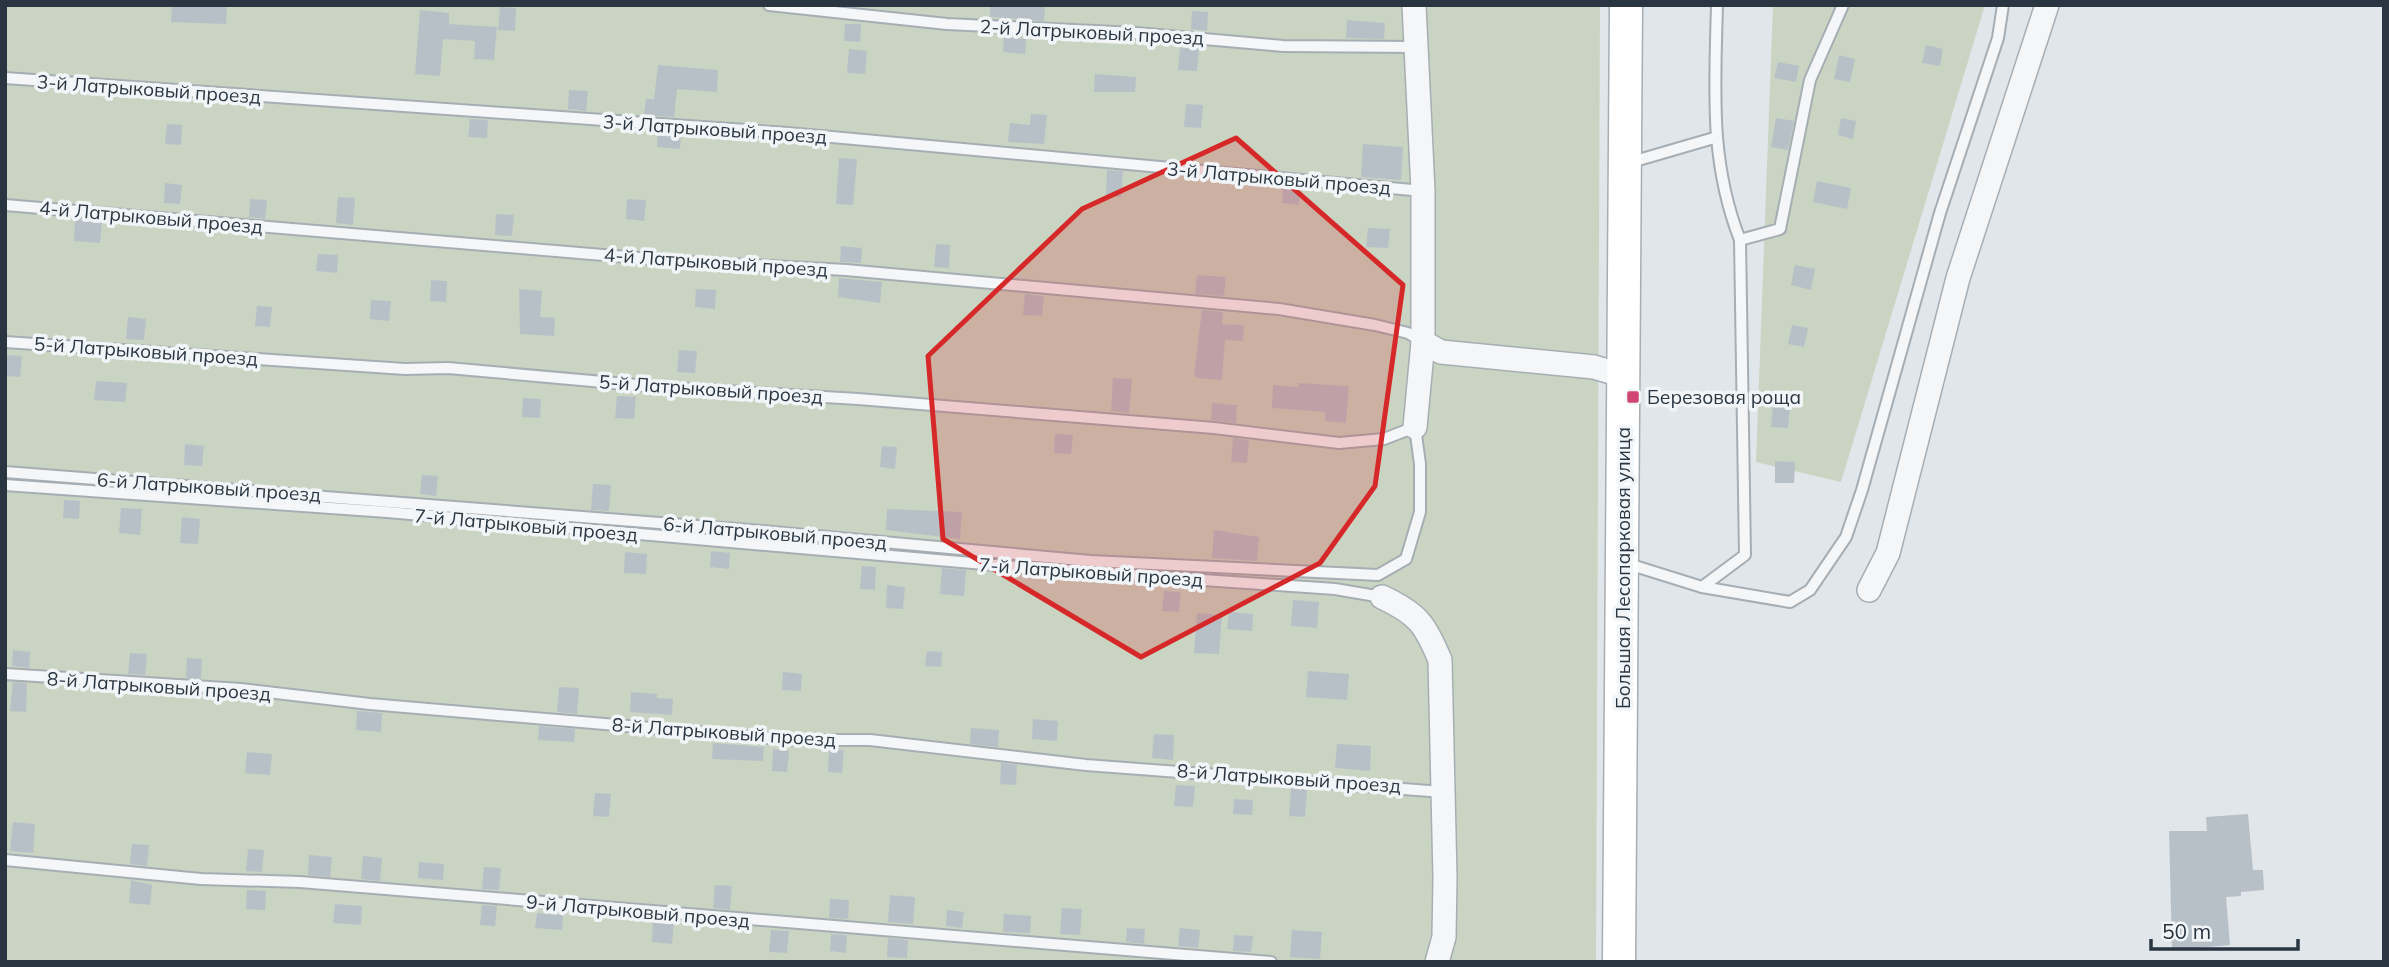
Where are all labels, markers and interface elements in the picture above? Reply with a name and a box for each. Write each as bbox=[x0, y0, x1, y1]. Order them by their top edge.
street label: 2-й Латрыковый проезд bbox=[979, 14, 1205, 50]
street label: 3-й Латрыковый проезд bbox=[36, 69, 262, 109]
street label: 3-й Латрыковый проезд bbox=[602, 109, 828, 149]
street label: 3-й Латрыковый проезд bbox=[1166, 156, 1392, 200]
street label: 4-й Латрыковый проезд bbox=[38, 195, 264, 239]
street label: 4-й Латрыковый проезд bbox=[603, 242, 829, 282]
street label: 5-й Латрыковый проезд bbox=[33, 331, 259, 371]
street label: 5-й Латрыковый проезд bbox=[598, 369, 824, 409]
place label: Березовая роща bbox=[1647, 385, 1801, 409]
marker: Березовая роща bbox=[1625, 389, 1641, 405]
street label: Большая Лесопарковая улица bbox=[1611, 427, 1635, 709]
street label: 6-й Латрыковый проезд bbox=[96, 467, 322, 507]
street label: 7-й Латрыковый проезд bbox=[413, 503, 639, 547]
street label: 6-й Латрыковый проезд bbox=[662, 511, 888, 555]
street label: 7-й Латрыковый проезд bbox=[978, 552, 1204, 592]
street label: 8-й Латрыковый проезд bbox=[46, 666, 272, 706]
street label: 8-й Латрыковый проезд bbox=[611, 712, 837, 752]
street label: 8-й Латрыковый проезд bbox=[1176, 758, 1402, 798]
street label: 9-й Латрыковый проезд bbox=[525, 889, 751, 933]
scale bar bbox=[2151, 908, 2298, 952]
text: 50 m bbox=[2162, 918, 2211, 944]

